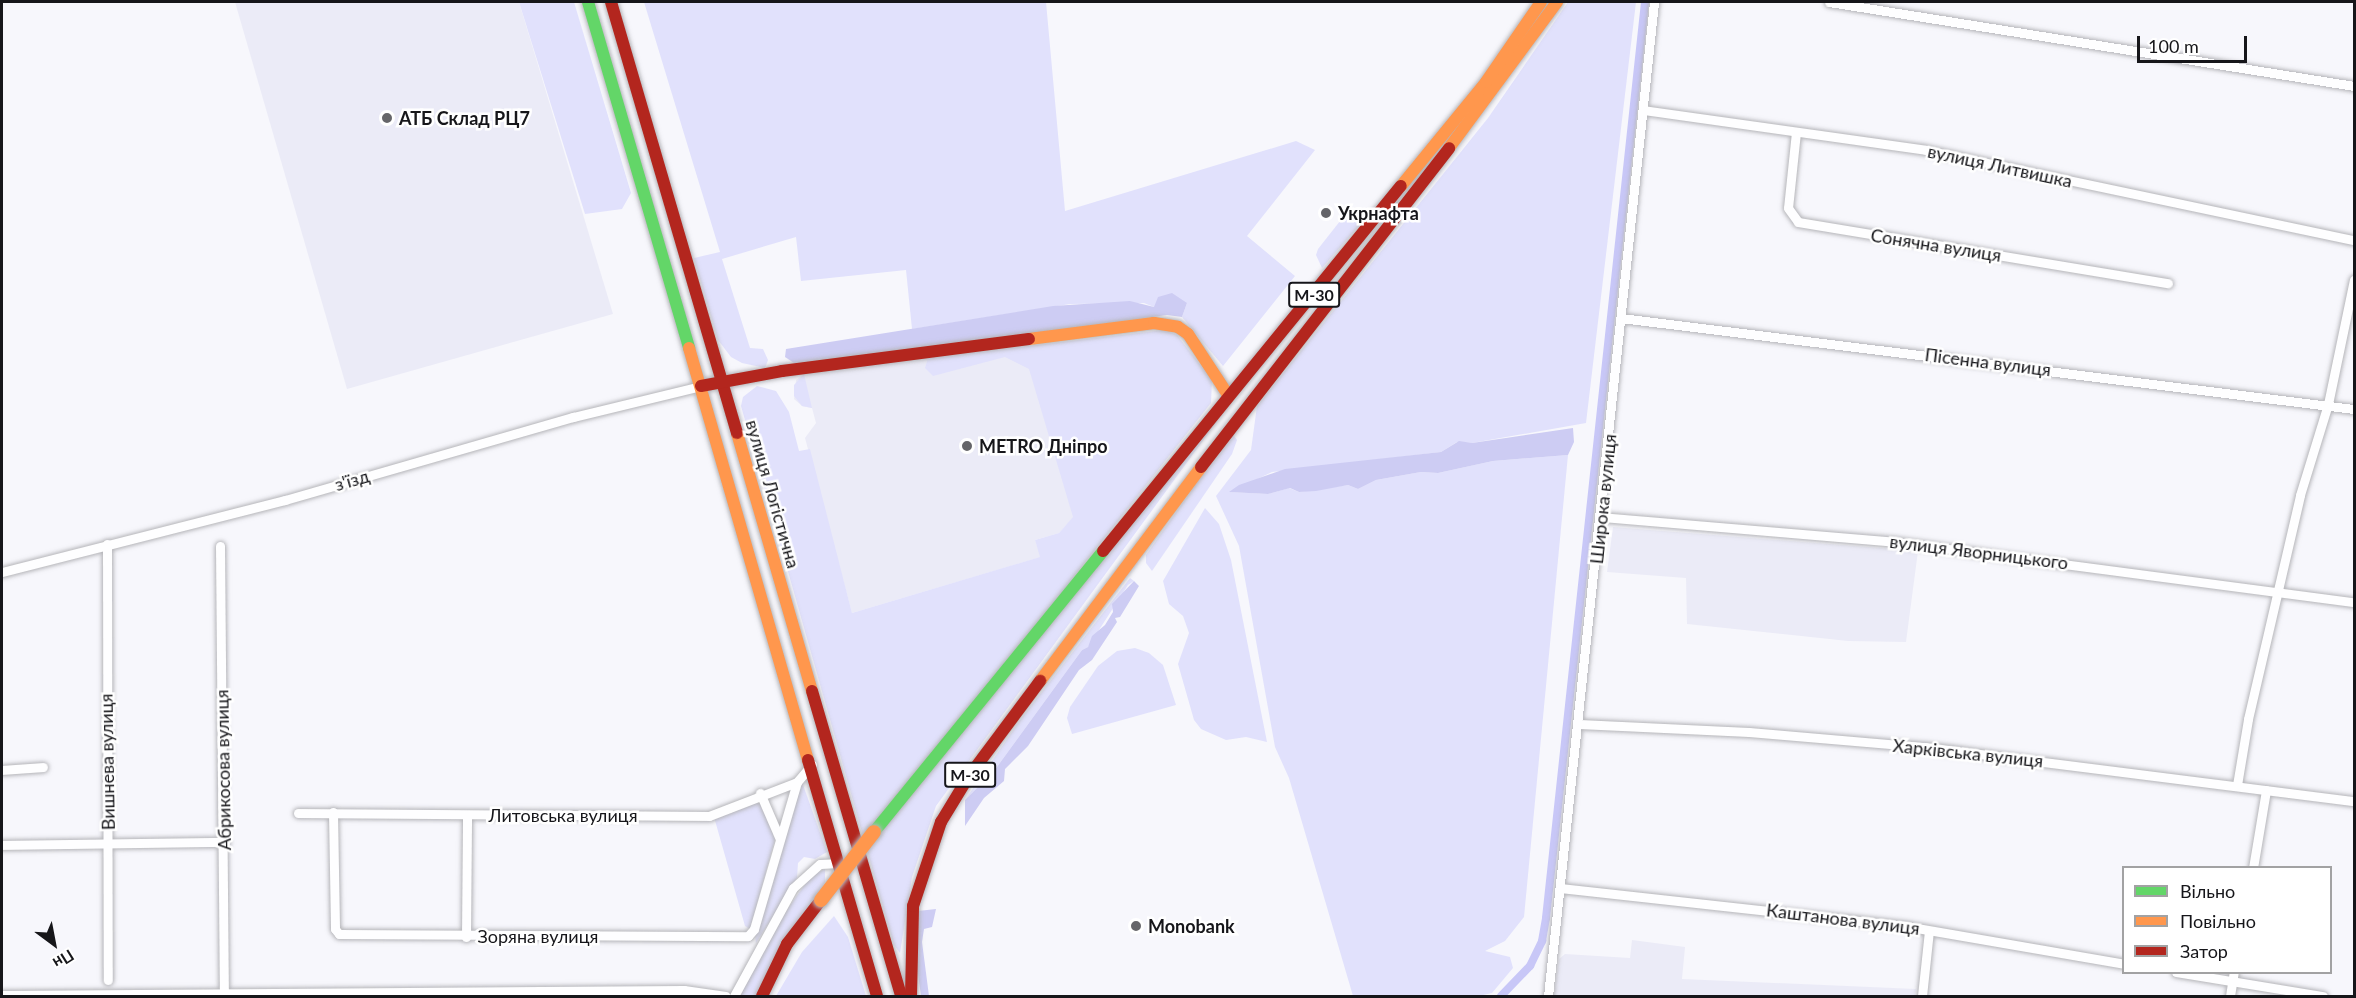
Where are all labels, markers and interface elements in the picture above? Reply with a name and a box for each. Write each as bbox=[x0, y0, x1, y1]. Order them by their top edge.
scale bar bbox=[2140, 24, 2250, 62]
text: 100 m bbox=[2148, 35, 2199, 57]
place label: АТБ Склад РЦ7 bbox=[399, 107, 530, 129]
marker: АТБ Склад РЦ7 bbox=[380, 111, 394, 125]
street label: вулиця Литвишка bbox=[1926, 140, 2074, 192]
place label: Укрнафта bbox=[1338, 202, 1419, 224]
marker: Укрнафта bbox=[1319, 206, 1333, 220]
street label: Сонячна вулиця bbox=[1869, 224, 2003, 266]
road number: М-30 bbox=[1287, 282, 1341, 308]
street label: Пісенна вулиця bbox=[1924, 344, 2052, 380]
street label: вулиця Логістична bbox=[741, 417, 805, 571]
street label: Широка вулиця bbox=[1585, 433, 1621, 565]
place label: METRO Дніпро bbox=[979, 435, 1107, 457]
marker: METRO Дніпро bbox=[960, 439, 974, 453]
street label: з'їзд bbox=[332, 465, 372, 495]
street label: вулиця Яворницького bbox=[1888, 530, 2070, 574]
street label: Абрикосова вулиця bbox=[211, 689, 235, 851]
street label: Вишнева вулиця bbox=[95, 694, 119, 830]
street label: Харківська вулиця bbox=[1892, 734, 2044, 772]
road number: М-30 bbox=[943, 762, 997, 788]
street label: Литовська вулиця bbox=[488, 804, 638, 826]
legend bbox=[2122, 866, 2332, 974]
text: Вільно bbox=[2180, 880, 2235, 902]
street label: Каштанова вулиця bbox=[1765, 899, 1921, 939]
text: Повільно bbox=[2180, 910, 2256, 932]
north arrow bbox=[24, 914, 84, 974]
place label: Monobank bbox=[1148, 915, 1235, 937]
marker: Monobank bbox=[1129, 919, 1143, 933]
street label: Зоряна вулиця bbox=[478, 925, 598, 947]
text: Затор bbox=[2180, 940, 2228, 962]
text: Пн bbox=[50, 946, 78, 973]

